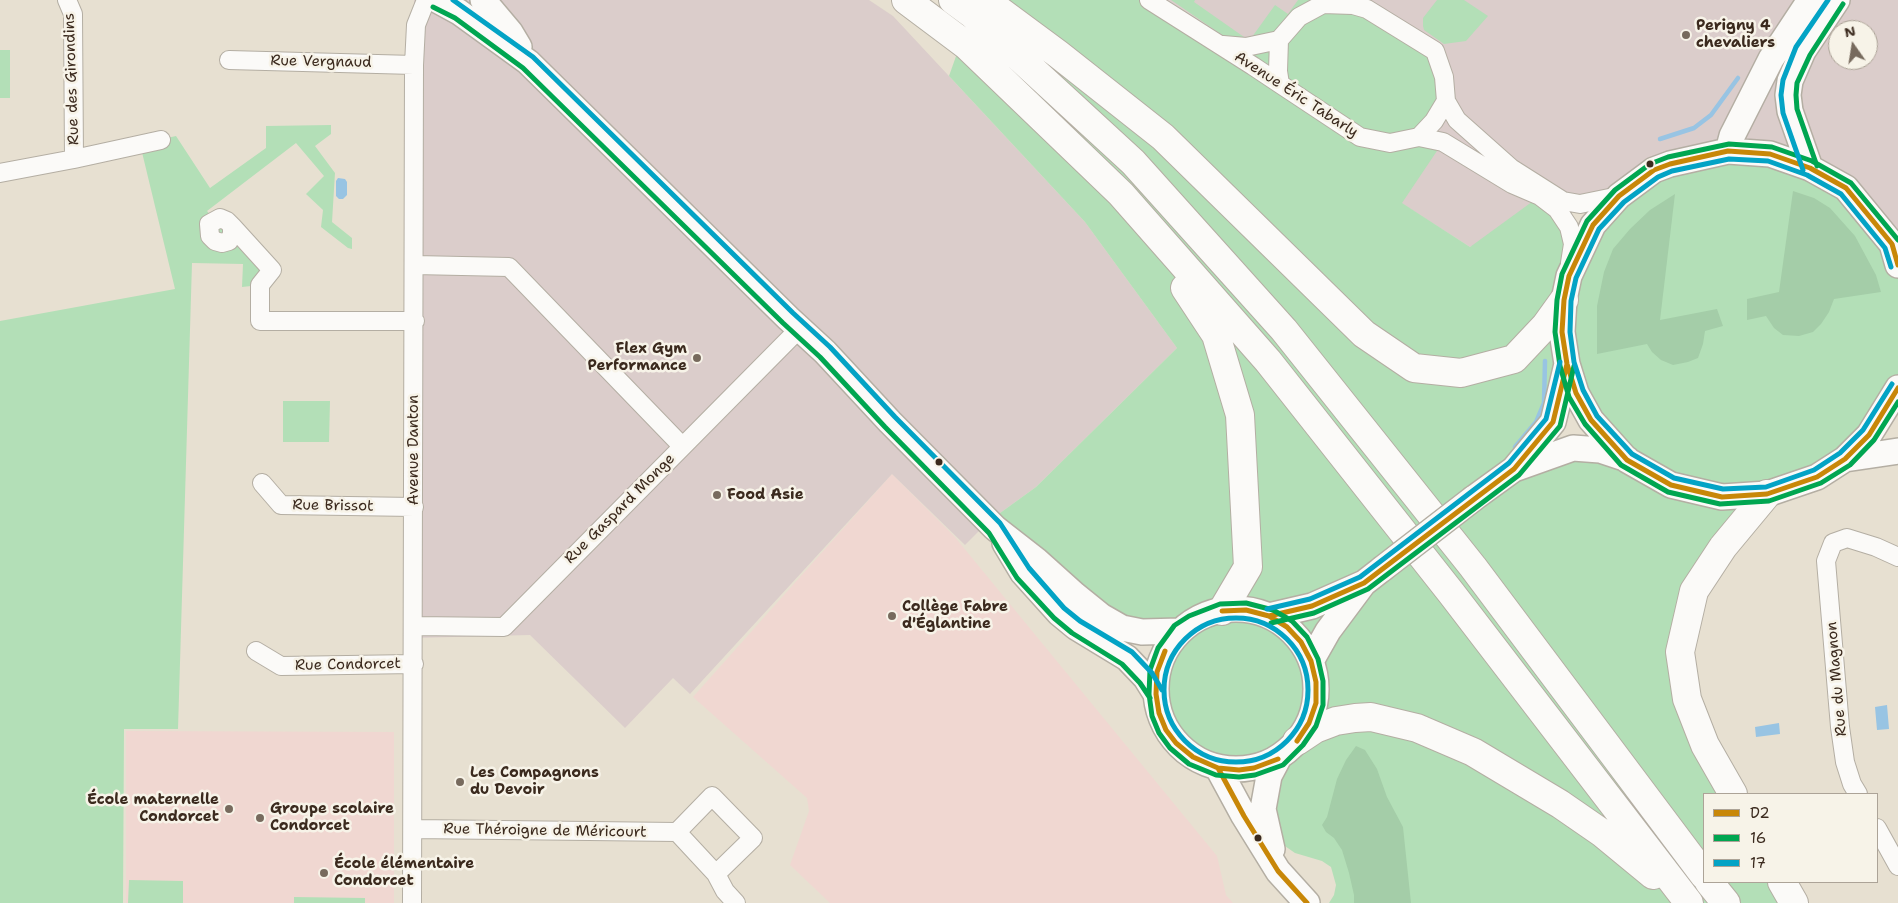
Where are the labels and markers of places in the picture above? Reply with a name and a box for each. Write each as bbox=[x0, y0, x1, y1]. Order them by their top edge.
place label: Perigny 4 chevaliers bbox=[1696, 17, 1775, 52]
marker: Perigny 4 chevaliers bbox=[1680, 29, 1692, 41]
unlabelled marker bbox=[1645, 159, 1655, 169]
place label: Flex Gym Performance bbox=[587, 340, 687, 375]
marker: Flex Gym Performance bbox=[691, 352, 703, 364]
unlabelled marker bbox=[934, 457, 944, 467]
place label: Food Asie bbox=[727, 486, 804, 504]
marker: Food Asie bbox=[711, 489, 723, 501]
place label: Collège Fabre d'Églantine bbox=[902, 598, 1008, 633]
marker: Collège Fabre d'Églantine bbox=[886, 610, 898, 622]
place label: Les Compagnons du Devoir bbox=[470, 764, 599, 799]
marker: Les Compagnons du Devoir bbox=[454, 776, 466, 788]
place label: École maternelle Condorcet bbox=[87, 791, 219, 826]
place label: Groupe scolaire Condorcet bbox=[270, 800, 394, 835]
marker: École maternelle Condorcet bbox=[223, 803, 235, 815]
marker: Groupe scolaire Condorcet bbox=[254, 812, 266, 824]
unlabelled marker bbox=[1253, 833, 1263, 843]
place label: École élémentaire Condorcet bbox=[334, 855, 474, 890]
marker: École élémentaire Condorcet bbox=[318, 867, 330, 879]

